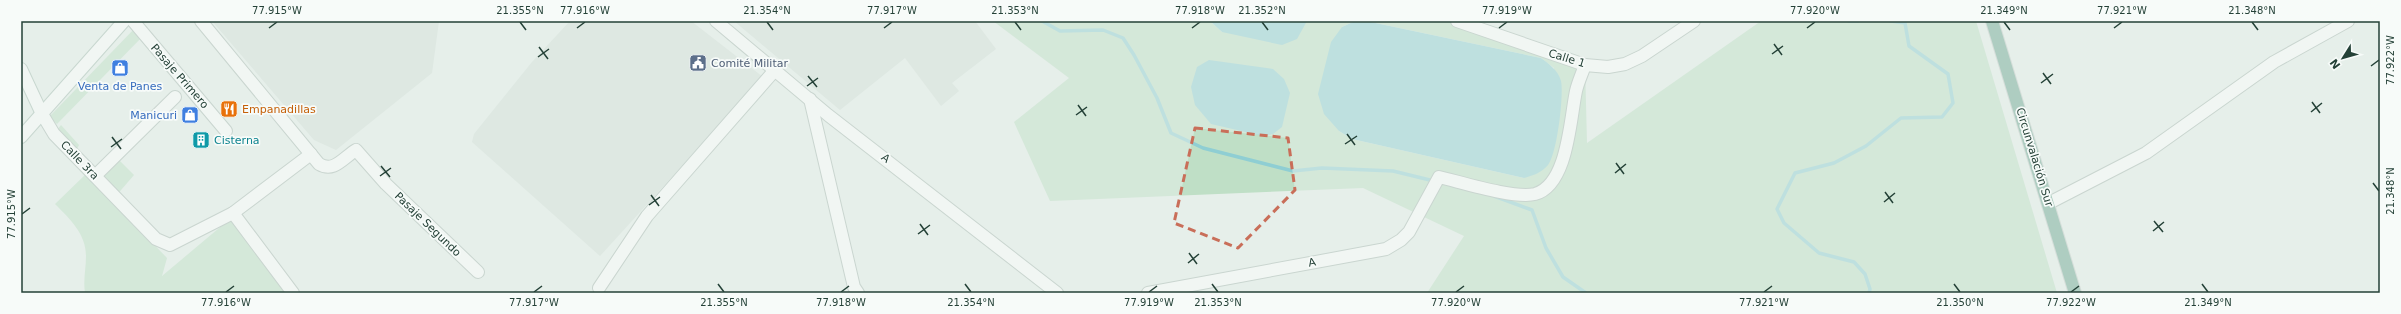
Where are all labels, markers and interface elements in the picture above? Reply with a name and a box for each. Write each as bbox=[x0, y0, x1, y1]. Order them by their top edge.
text: 77.915°W bbox=[252, 5, 302, 16]
text: 21.355°N bbox=[496, 5, 544, 16]
text: 77.916°W bbox=[560, 5, 610, 16]
text: 21.354°N bbox=[743, 5, 791, 16]
text: 77.917°W bbox=[867, 5, 917, 16]
text: 21.353°N bbox=[991, 5, 1039, 16]
text: 77.918°W bbox=[1175, 5, 1225, 16]
text: 21.352°N bbox=[1238, 5, 1286, 16]
text: 77.919°W bbox=[1482, 5, 1532, 16]
text: 77.920°W bbox=[1790, 5, 1840, 16]
text: 21.349°N bbox=[1980, 5, 2028, 16]
text: 77.921°W bbox=[2097, 5, 2147, 16]
text: 21.348°N bbox=[2228, 5, 2276, 16]
text: 77.922°W bbox=[2385, 35, 2396, 85]
north arrow bbox=[2323, 38, 2363, 78]
street label: Pasaje Primero bbox=[148, 41, 211, 111]
street label: Calle 1 bbox=[1547, 47, 1587, 70]
public building icon: Comité Militar bbox=[688, 53, 708, 73]
text: N bbox=[2327, 56, 2343, 71]
place label: Comité Militar bbox=[711, 57, 788, 70]
shop icon: Venta de Panes bbox=[110, 58, 130, 78]
place label: Venta de Panes bbox=[78, 80, 163, 93]
restaurant icon: Empanadillas bbox=[219, 99, 239, 119]
place label: Empanadillas bbox=[242, 103, 316, 116]
shop icon: Manicuri bbox=[180, 105, 200, 125]
street label: Circunvalación Sur bbox=[2013, 106, 2056, 209]
place label: Manicuri bbox=[130, 109, 177, 122]
building icon: Cisterna bbox=[191, 130, 211, 150]
place label: Cisterna bbox=[214, 134, 260, 147]
street label: Calle 3ra bbox=[58, 138, 101, 183]
street label: A bbox=[879, 151, 893, 166]
text: 21.348°N bbox=[2385, 167, 2396, 215]
text: 77.915°W bbox=[6, 189, 17, 239]
street label: Pasaje Segundo bbox=[392, 189, 464, 259]
street label: A bbox=[1307, 255, 1317, 270]
text: 77.916°W bbox=[201, 297, 251, 308]
text: 77.917°W bbox=[509, 297, 559, 308]
text: 21.355°N bbox=[700, 297, 748, 308]
text: 77.918°W bbox=[816, 297, 866, 308]
text: 21.354°N bbox=[947, 297, 995, 308]
text: 77.919°W bbox=[1124, 297, 1174, 308]
text: 21.353°N bbox=[1194, 297, 1242, 308]
text: 77.920°W bbox=[1431, 297, 1481, 308]
text: 77.921°W bbox=[1739, 297, 1789, 308]
text: 21.350°N bbox=[1936, 297, 1984, 308]
text: 77.922°W bbox=[2046, 297, 2096, 308]
text: 21.349°N bbox=[2184, 297, 2232, 308]

